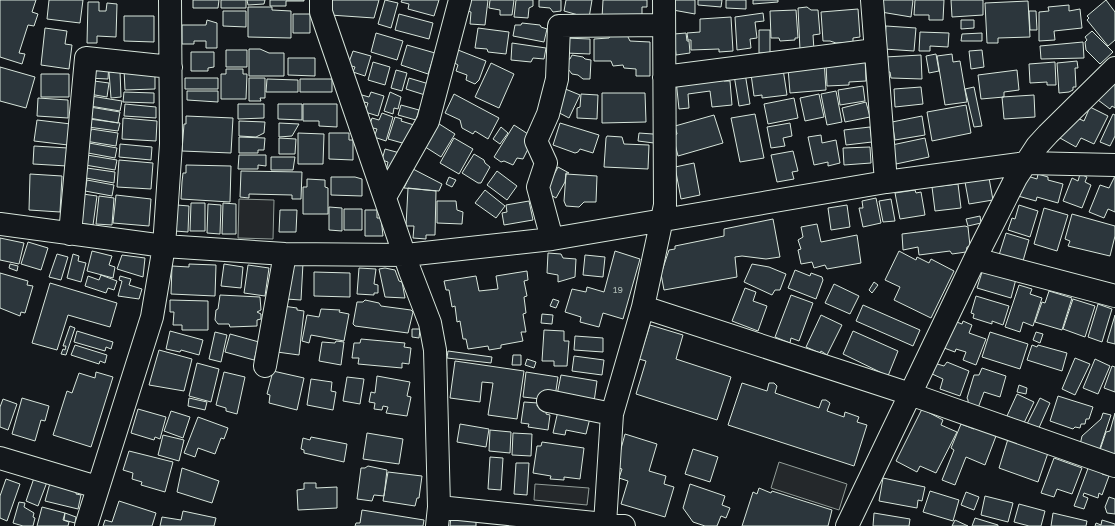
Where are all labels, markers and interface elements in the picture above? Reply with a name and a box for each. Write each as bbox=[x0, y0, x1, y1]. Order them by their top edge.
house number: 19 bbox=[613, 284, 623, 295]

